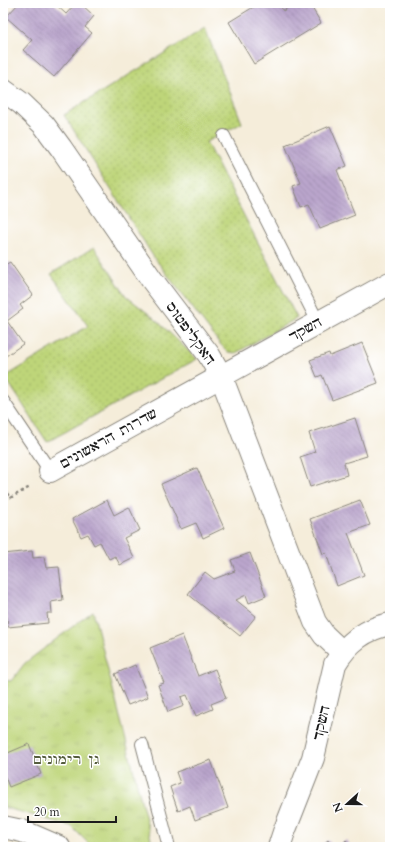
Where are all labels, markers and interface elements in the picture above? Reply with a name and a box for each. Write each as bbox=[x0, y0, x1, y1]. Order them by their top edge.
street label: האקליפטוס bbox=[161, 298, 220, 369]
street label: השקד bbox=[285, 312, 325, 346]
street label: שדרות הראשונים bbox=[56, 404, 161, 473]
street label: השקד bbox=[308, 704, 335, 743]
park label: גן רימונים bbox=[33, 750, 99, 769]
north arrow bbox=[327, 784, 367, 824]
scale bar bbox=[28, 798, 116, 824]
text: N bbox=[329, 800, 347, 815]
text: 20 m bbox=[34, 804, 61, 820]

